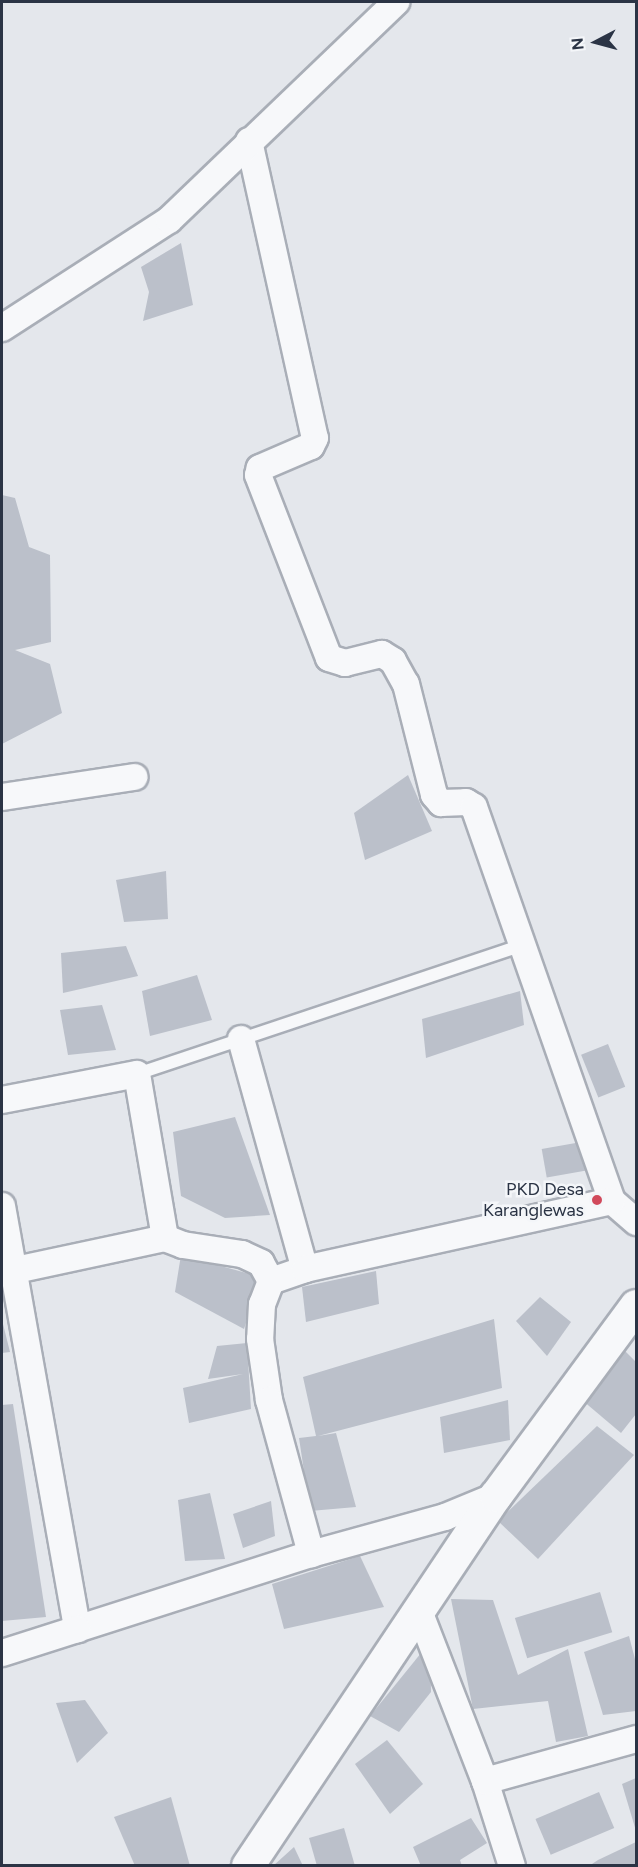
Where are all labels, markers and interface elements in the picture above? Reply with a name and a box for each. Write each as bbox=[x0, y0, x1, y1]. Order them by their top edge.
north arrow bbox=[566, 12, 626, 72]
text: N bbox=[568, 37, 588, 51]
place label: PKD Desa Karanglewas bbox=[483, 1179, 584, 1222]
marker: PKD Desa Karanglewas bbox=[588, 1191, 606, 1209]

